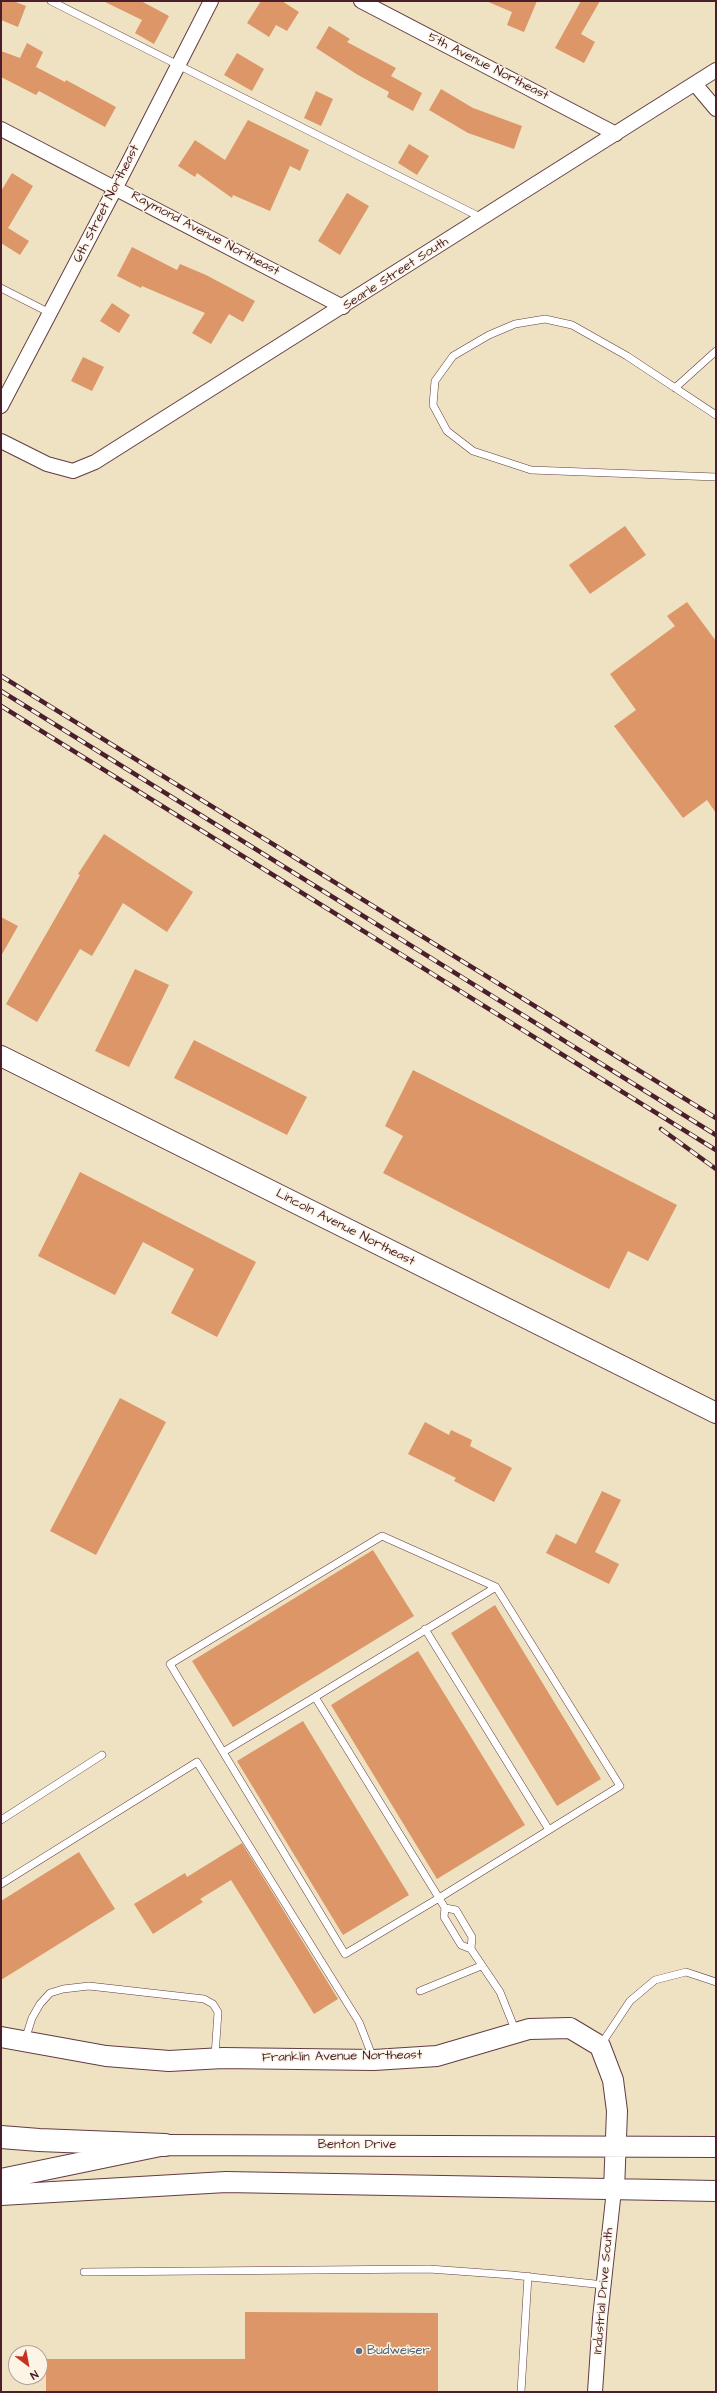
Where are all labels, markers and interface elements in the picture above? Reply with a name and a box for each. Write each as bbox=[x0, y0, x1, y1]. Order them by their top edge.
street label: 5th Avenue Northeast bbox=[425, 30, 551, 104]
street label: 6th Street Northeast bbox=[71, 142, 143, 266]
street label: Raymond Avenue Northeast bbox=[128, 188, 282, 280]
street label: Searle Street South bbox=[340, 234, 452, 314]
street label: Lincoln Avenue Northeast bbox=[273, 1186, 417, 1270]
street label: Franklin Avenue Northeast bbox=[262, 2048, 422, 2066]
street label: Benton Drive bbox=[318, 2137, 396, 2153]
street label: Industrial Drive South bbox=[591, 2227, 617, 2355]
place label: Budweiser bbox=[367, 2343, 430, 2359]
north arrow bbox=[8, 2345, 48, 2385]
marker: Budweiser bbox=[354, 2346, 364, 2356]
text: N bbox=[27, 2367, 41, 2383]

